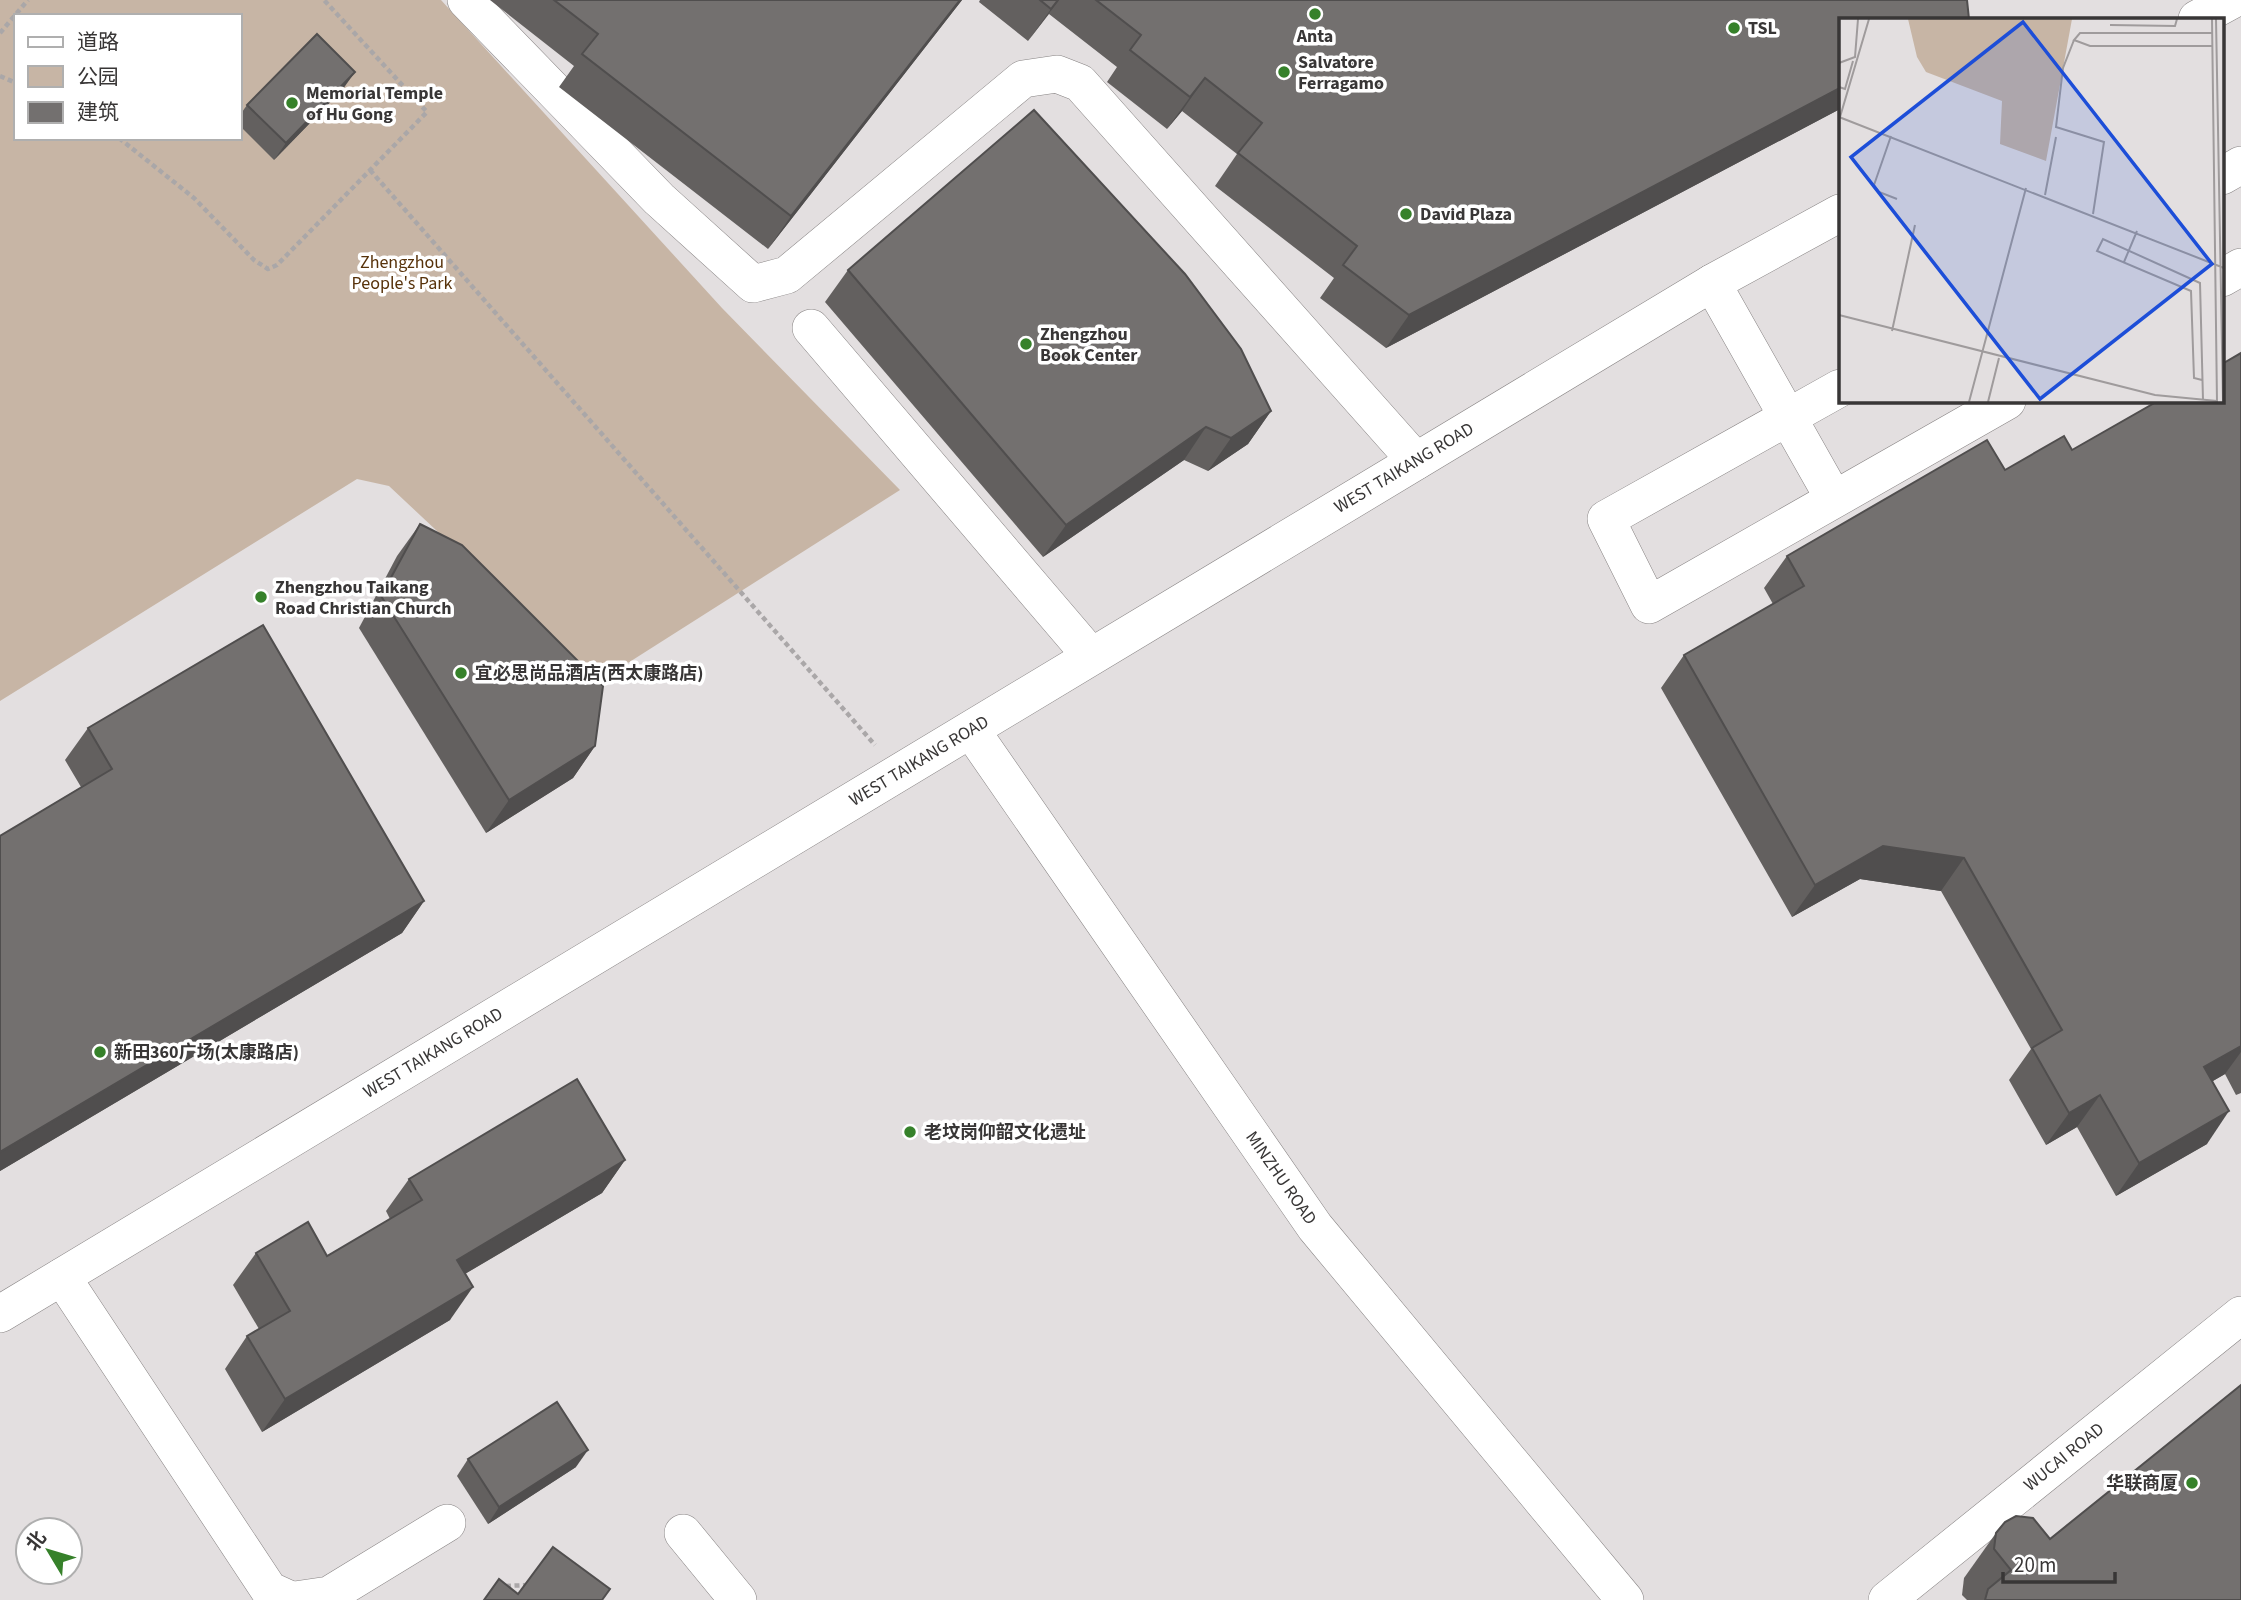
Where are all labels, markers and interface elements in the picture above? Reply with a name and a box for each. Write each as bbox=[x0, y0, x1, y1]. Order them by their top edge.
marker: Anta bbox=[1307, 6, 1323, 22]
legend bbox=[14, 14, 242, 140]
place label: TSL bbox=[1748, 16, 1777, 41]
inset map bbox=[1839, 18, 2224, 402]
marker: TSL bbox=[1726, 20, 1742, 36]
place label: Anta bbox=[1296, 24, 1333, 49]
text: 道路 bbox=[77, 27, 119, 57]
place label: Salvatore Ferragamo bbox=[1298, 50, 1384, 96]
text: 公园 bbox=[77, 62, 119, 92]
marker: Salvatore Ferragamo bbox=[1276, 64, 1292, 80]
place label: Memorial Temple of Hu Gong bbox=[306, 81, 443, 127]
marker: Memorial Temple of Hu Gong bbox=[284, 95, 300, 111]
text: 建筑 bbox=[77, 97, 119, 127]
place label: David Plaza bbox=[1420, 202, 1512, 227]
marker: David Plaza bbox=[1398, 206, 1414, 222]
park label: Zhengzhou People's Park bbox=[352, 250, 453, 296]
place label: Zhengzhou Book Center bbox=[1040, 322, 1138, 368]
marker: Zhengzhou Book Center bbox=[1018, 336, 1034, 352]
street label: WEST TAIKANG ROAD bbox=[1330, 416, 1478, 520]
place label: Zhengzhou Taikang Road Christian Church bbox=[275, 575, 451, 621]
marker: Zhengzhou Taikang Road Christian Church bbox=[253, 589, 269, 605]
place label: 宜必思尚品酒店(西太康路店) bbox=[475, 661, 703, 686]
marker: 宜必思尚品酒店(西太康路店) bbox=[453, 665, 469, 681]
street label: WEST TAIKANG ROAD bbox=[845, 709, 993, 813]
street label: WEST TAIKANG ROAD bbox=[359, 1001, 507, 1105]
place label: 新田360广场(太康路店) bbox=[114, 1040, 299, 1065]
marker: 新田360广场(太康路店) bbox=[92, 1044, 108, 1060]
place label: 老坟岗仰韶文化遗址 bbox=[924, 1120, 1086, 1145]
marker: 老坟岗仰韶文化遗址 bbox=[902, 1124, 918, 1140]
street label: MINZHU ROAD bbox=[1240, 1126, 1322, 1230]
street label: WUCAI ROAD bbox=[2018, 1417, 2110, 1497]
place label: 华联商厦 bbox=[2106, 1471, 2178, 1496]
marker: 华联商厦 bbox=[2184, 1475, 2200, 1491]
north arrow bbox=[14, 1516, 84, 1586]
text: 北 bbox=[20, 1526, 53, 1557]
scale bar bbox=[2003, 1540, 2115, 1584]
text: 20 m bbox=[2014, 1550, 2056, 1580]

